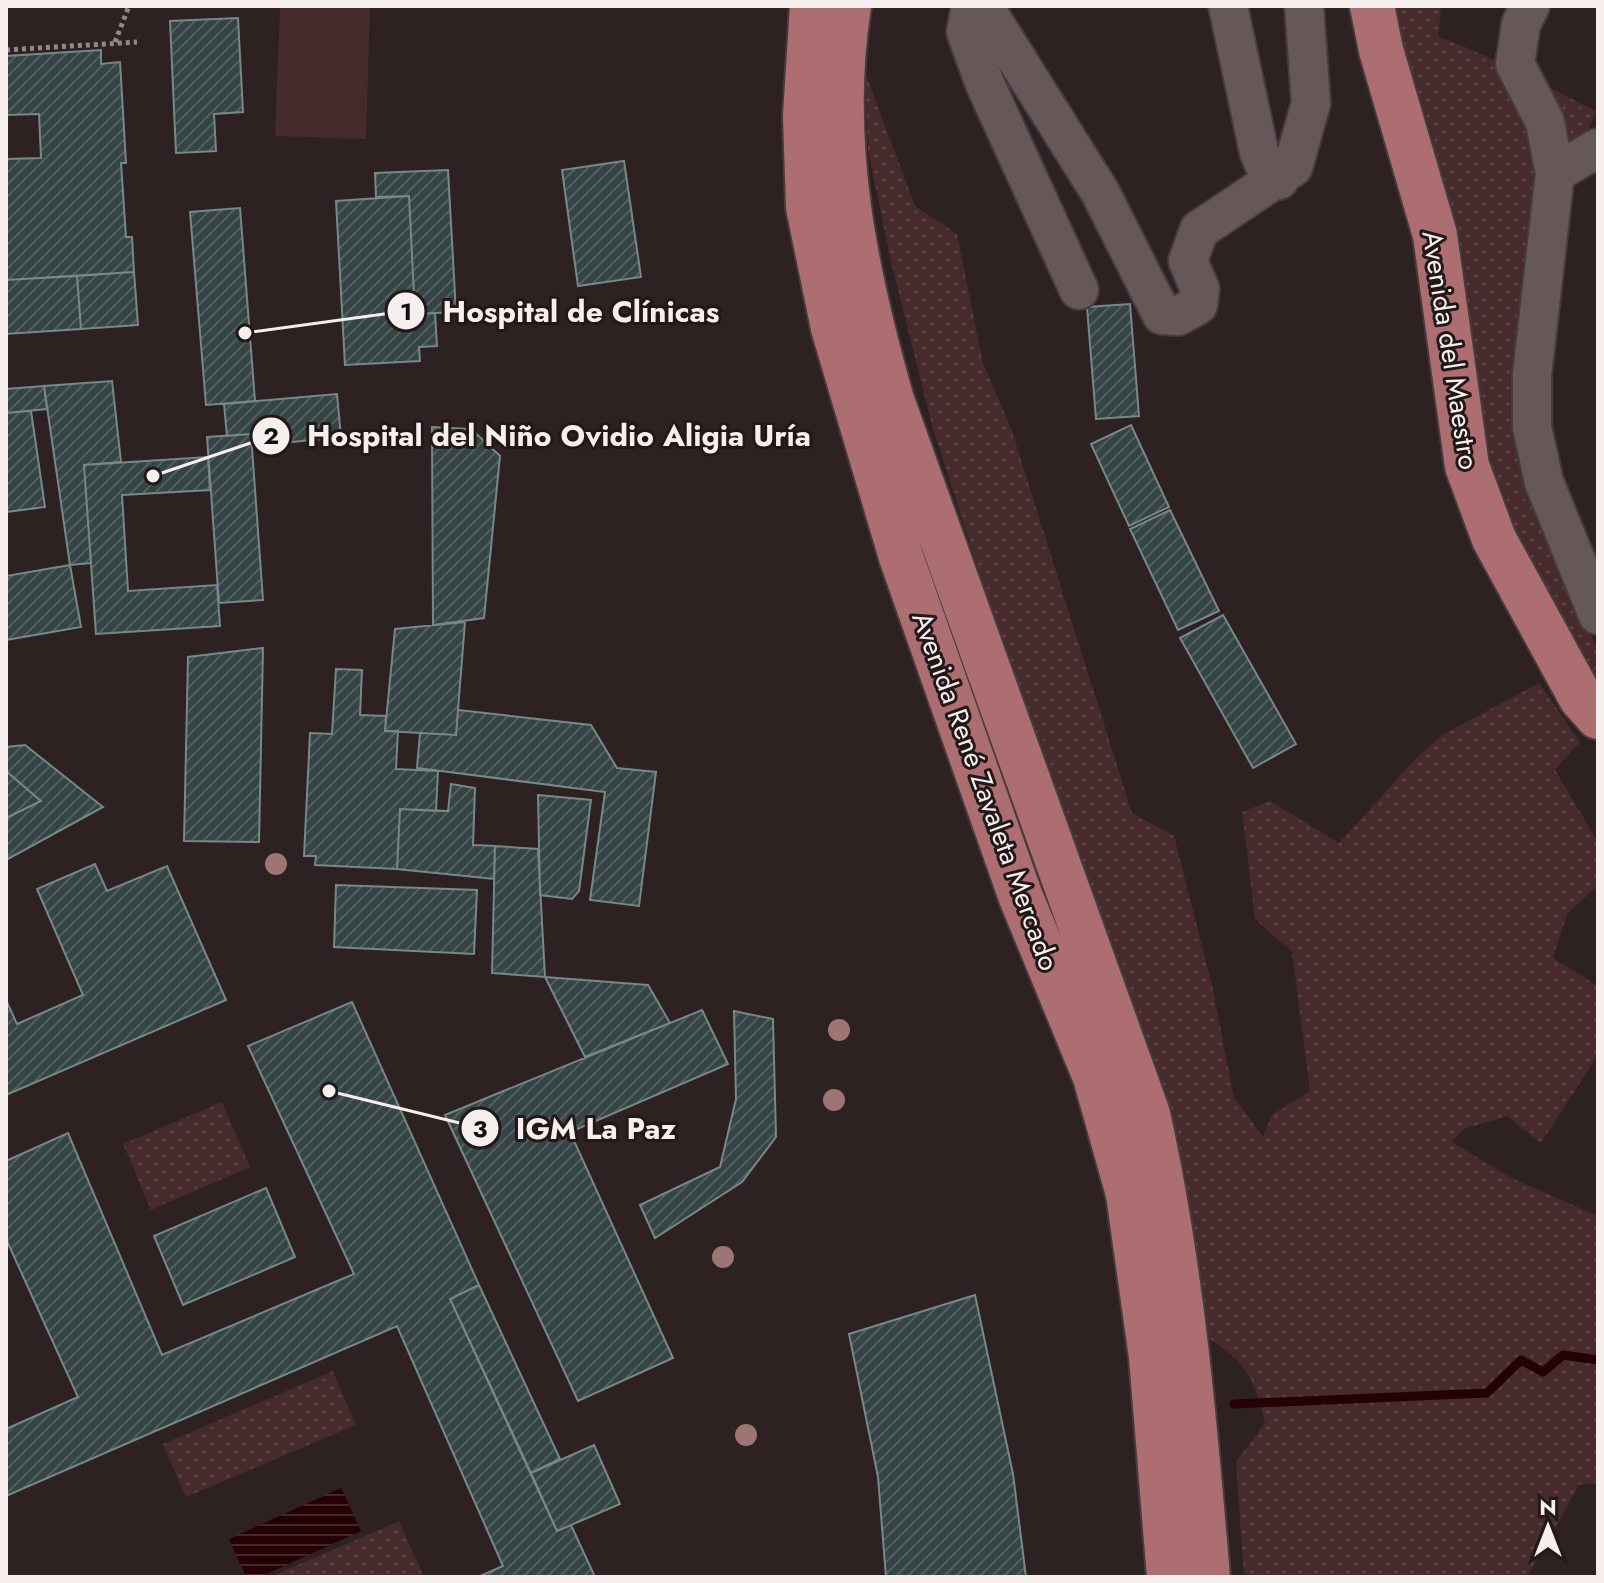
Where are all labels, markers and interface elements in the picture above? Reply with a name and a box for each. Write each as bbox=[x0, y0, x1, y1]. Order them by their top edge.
street label: Avenida del Maestro bbox=[1411, 228, 1490, 473]
callout: Hospital de Clínicas bbox=[386, 284, 735, 338]
text: Hospital de Clínicas bbox=[443, 290, 719, 333]
text: 1 bbox=[400, 294, 412, 329]
callout: Hospital del Niño Ovidio Aligia Uría bbox=[251, 409, 827, 463]
text: Hospital del Niño Ovidio Aligia Uría bbox=[307, 414, 811, 457]
text: 2 bbox=[263, 418, 279, 453]
street label: Avenida René Zavaleta Mercado bbox=[901, 606, 1070, 976]
callout: IGM La Paz bbox=[460, 1101, 693, 1155]
text: IGM La Paz bbox=[516, 1107, 677, 1150]
text: 3 bbox=[473, 1111, 488, 1146]
north arrow bbox=[1508, 1487, 1588, 1567]
text: N bbox=[1539, 1491, 1557, 1523]

